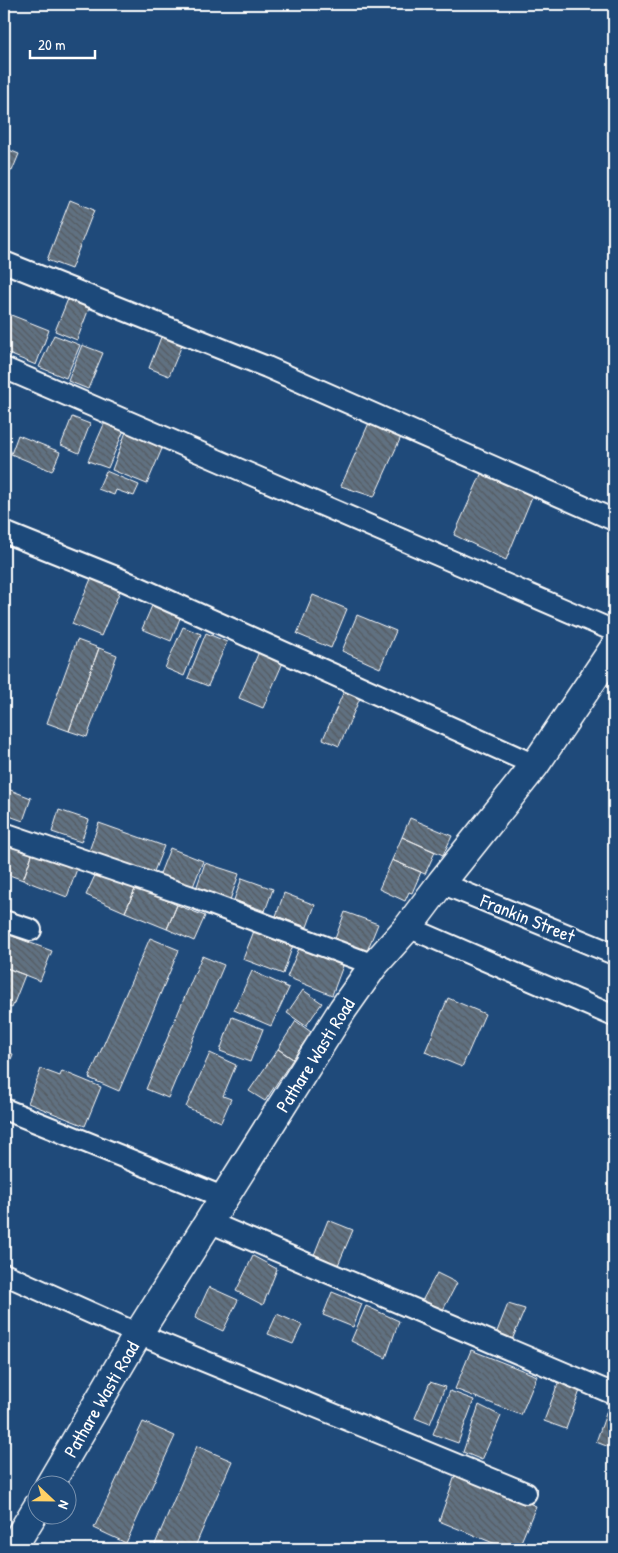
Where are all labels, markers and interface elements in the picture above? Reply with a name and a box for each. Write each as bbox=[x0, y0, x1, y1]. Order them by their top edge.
scale bar bbox=[30, 28, 95, 60]
text: 20 m bbox=[38, 34, 65, 55]
street label: Frankin Street bbox=[476, 887, 580, 949]
street label: Pathare Wasti Road bbox=[269, 992, 361, 1117]
street label: Pathare Wasti Road bbox=[57, 1335, 145, 1462]
north arrow bbox=[28, 1476, 78, 1526]
text: N bbox=[54, 1498, 75, 1513]

